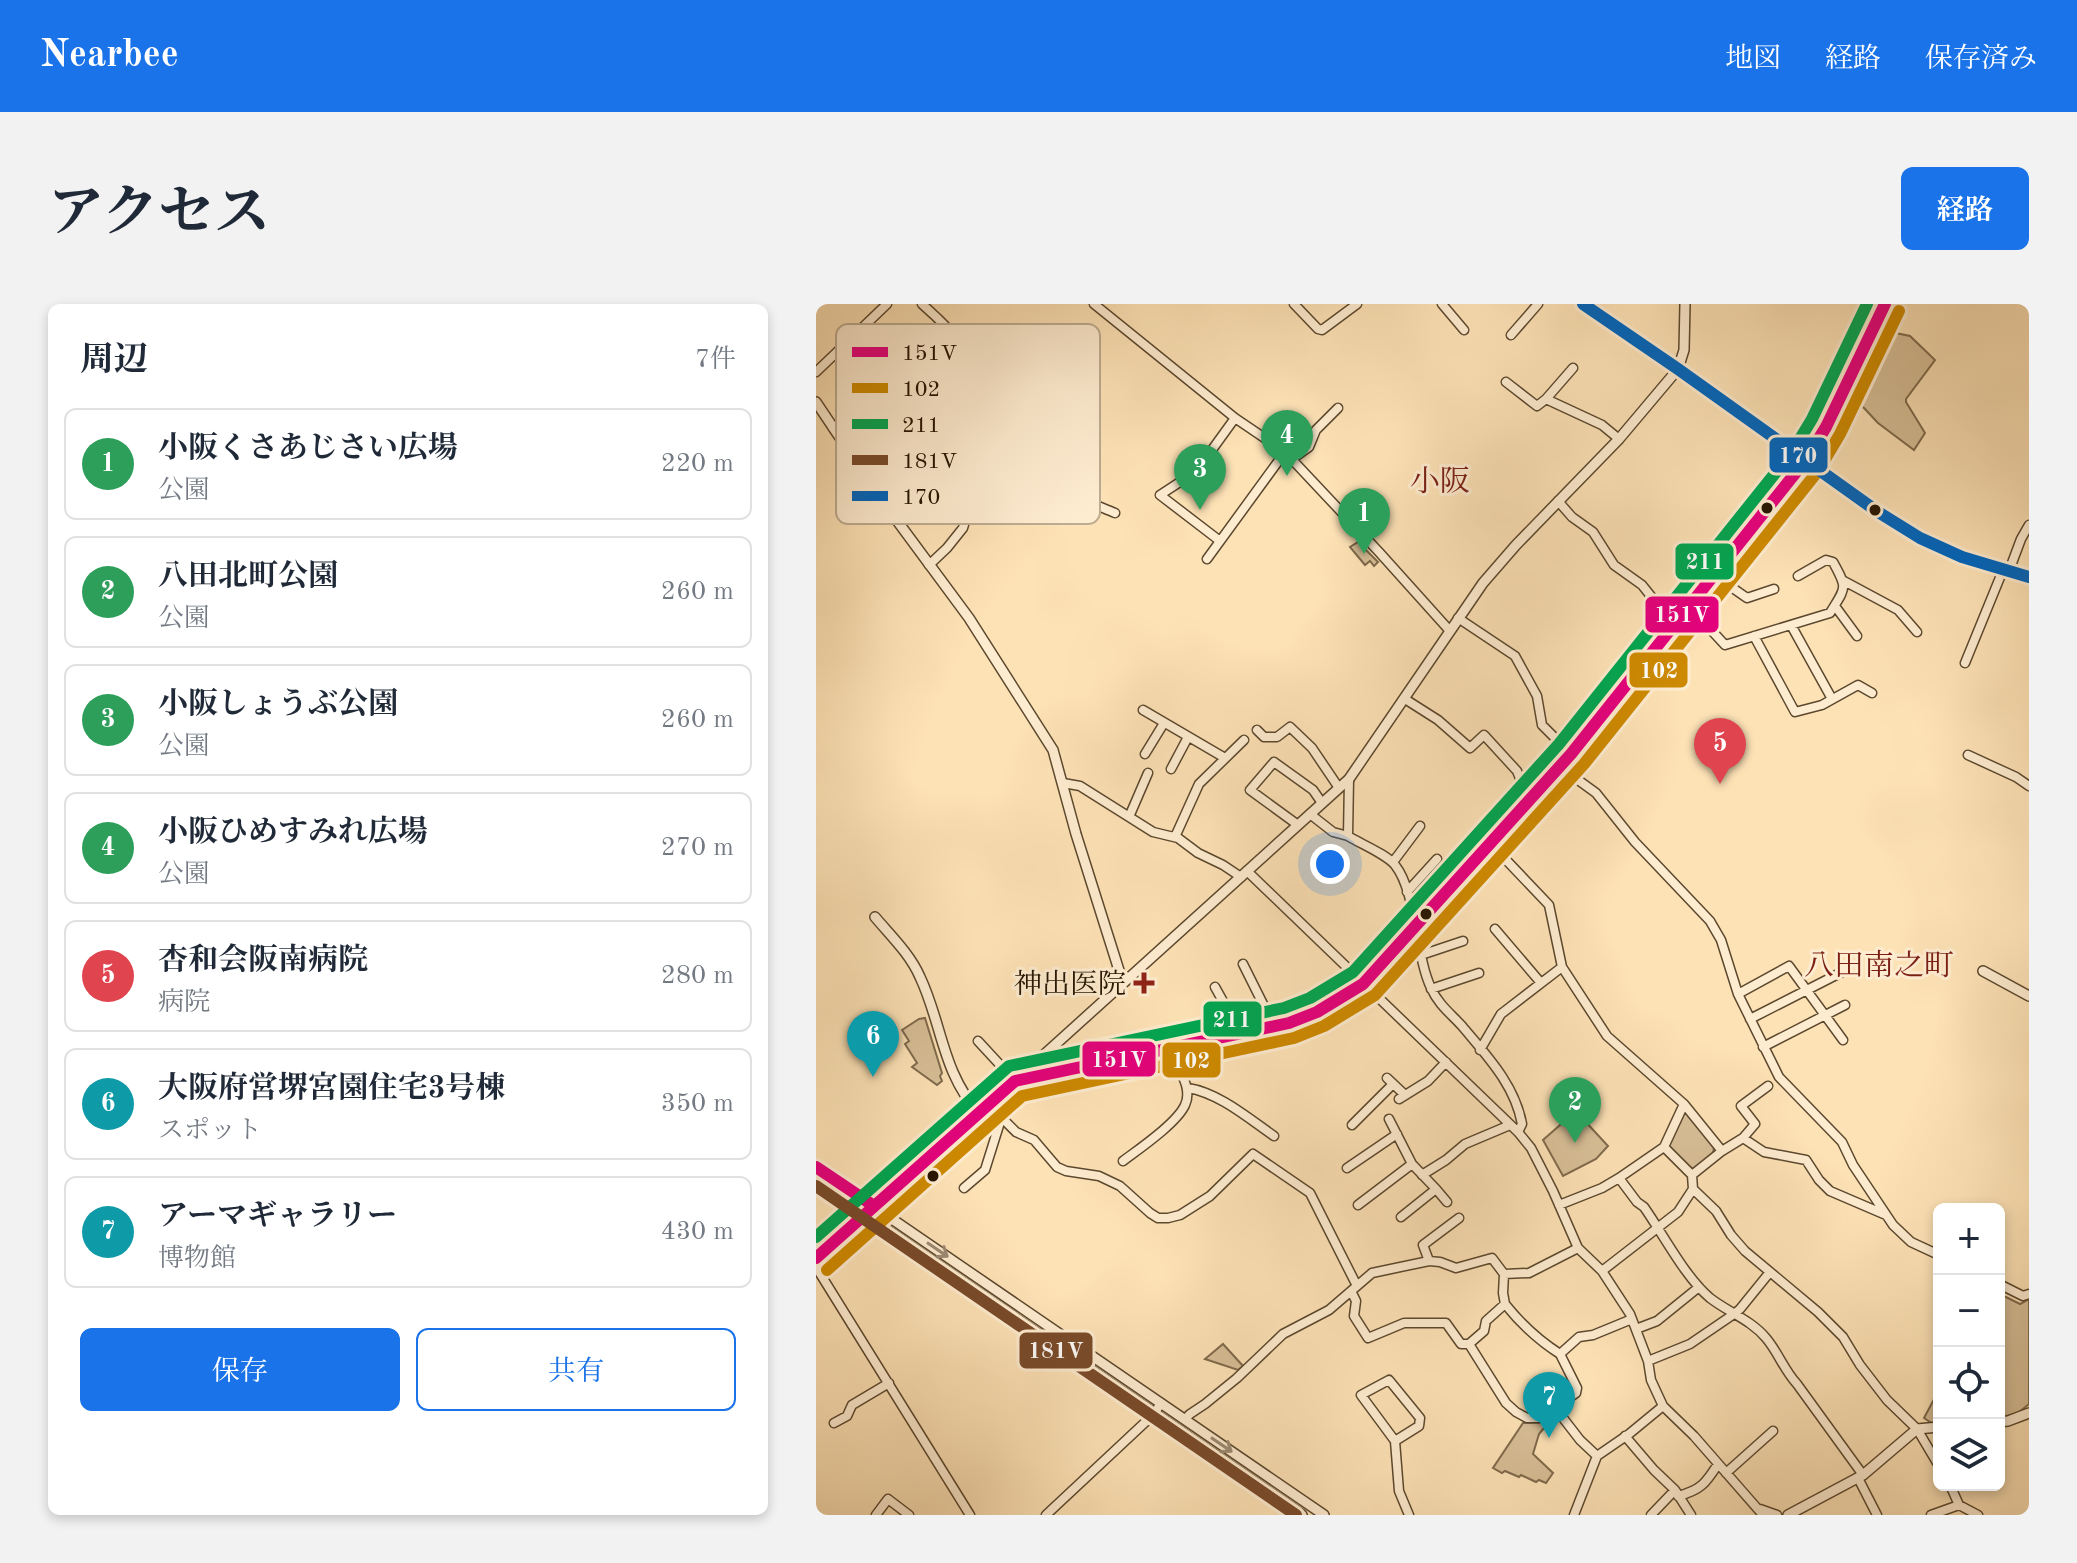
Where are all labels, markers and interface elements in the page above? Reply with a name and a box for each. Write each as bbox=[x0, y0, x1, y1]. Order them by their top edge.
text: Nearbee bbox=[40, 37, 179, 75]
text: 地図 bbox=[1725, 46, 1781, 74]
text: 経路 bbox=[1825, 46, 1881, 74]
text: 保存済み bbox=[1925, 46, 2037, 74]
button: 経路 bbox=[1901, 167, 2029, 250]
text: アクセス bbox=[48, 187, 270, 243]
legend bbox=[836, 324, 1100, 524]
text: 151V bbox=[902, 343, 957, 365]
text: 周辺 bbox=[80, 344, 148, 378]
text: 7件 bbox=[695, 347, 736, 373]
text: 102 bbox=[902, 379, 940, 401]
pin: 4 bbox=[1261, 410, 1313, 476]
text: 211 bbox=[902, 415, 940, 437]
text: 小阪くさあじさい広場 bbox=[158, 434, 458, 464]
line badge: 170 bbox=[1768, 436, 1829, 474]
pin: 3 bbox=[1174, 444, 1226, 510]
text: 170 bbox=[1779, 446, 1817, 468]
text: 1 bbox=[100, 451, 116, 477]
text: 220 m bbox=[661, 451, 734, 477]
text: 181V bbox=[902, 451, 957, 473]
district label: 小阪 bbox=[1410, 466, 1470, 498]
text: 公園 bbox=[158, 478, 210, 504]
text: 170 bbox=[902, 487, 940, 509]
pin: 1 bbox=[1338, 488, 1390, 554]
unlabelled marker bbox=[1759, 500, 1775, 516]
unlabelled marker bbox=[1867, 502, 1883, 518]
line badge: 211 bbox=[1674, 542, 1735, 581]
text: 211 bbox=[1686, 552, 1724, 574]
text: 八田北町公園 bbox=[158, 562, 338, 592]
text: 2 bbox=[100, 579, 116, 605]
text: 260 m bbox=[661, 579, 734, 605]
line badge: 151V bbox=[1644, 595, 1720, 634]
text: 151V bbox=[1654, 605, 1710, 627]
text: 公園 bbox=[158, 606, 210, 632]
line badge: 102 bbox=[1628, 651, 1689, 689]
text: 102 bbox=[1640, 661, 1678, 683]
text: 小阪しょうぶ公園 bbox=[158, 690, 398, 720]
text: 3 bbox=[100, 707, 116, 733]
text: 260 m bbox=[661, 707, 734, 733]
pin: 5 bbox=[1694, 718, 1746, 784]
text: 公園 bbox=[158, 734, 210, 760]
text: 小阪ひめすみれ広場 bbox=[158, 818, 428, 848]
text: 4 bbox=[100, 835, 116, 861]
text: 270 m bbox=[661, 835, 734, 861]
your location bbox=[1310, 844, 1350, 884]
text: 公園 bbox=[158, 862, 210, 888]
unlabelled marker bbox=[1418, 906, 1434, 922]
text: 杏和会阪南病院 bbox=[158, 946, 368, 976]
district label: 八田南之町 bbox=[1804, 949, 1954, 982]
text: 5 bbox=[100, 963, 116, 989]
text: 280 m bbox=[661, 963, 734, 989]
place label: 神出医院 bbox=[1014, 969, 1126, 1000]
marker: 神出医院 bbox=[1133, 972, 1155, 994]
text: 病院 bbox=[158, 990, 210, 1016]
line badge: 211 bbox=[1202, 1000, 1263, 1038]
text: 211 bbox=[1213, 1010, 1251, 1032]
pin: 6 bbox=[847, 1011, 899, 1077]
line badge: 151V bbox=[1081, 1040, 1157, 1078]
line badge: 102 bbox=[1161, 1041, 1222, 1079]
text: 151V bbox=[1091, 1050, 1147, 1072]
text: 102 bbox=[1172, 1051, 1210, 1073]
text: 大阪府営堺宮園住宅3号棟 bbox=[158, 1074, 505, 1104]
pin: 2 bbox=[1549, 1077, 1601, 1143]
text: 6 bbox=[100, 1091, 116, 1117]
text: 350 m bbox=[661, 1091, 734, 1117]
text: スポット bbox=[158, 1118, 262, 1144]
unlabelled marker bbox=[925, 1168, 941, 1184]
text: アーマギャラリー bbox=[158, 1202, 397, 1232]
map controls bbox=[1933, 1203, 2005, 1491]
button: + bbox=[1933, 1203, 2005, 1275]
text: 7 bbox=[100, 1219, 116, 1245]
text: 430 m bbox=[661, 1219, 734, 1245]
one-way arrow bbox=[926, 1242, 949, 1258]
text: 博物館 bbox=[158, 1246, 236, 1272]
button: − bbox=[1933, 1275, 2005, 1347]
button: 保存 bbox=[80, 1328, 400, 1411]
button: 共有 bbox=[416, 1328, 736, 1411]
line badge: 181V bbox=[1018, 1331, 1094, 1370]
text: 181V bbox=[1028, 1341, 1084, 1363]
button: locate bbox=[1933, 1347, 2005, 1419]
pin: 7 bbox=[1523, 1372, 1575, 1438]
button: layers bbox=[1933, 1419, 2005, 1491]
one-way arrow bbox=[1210, 1436, 1232, 1453]

